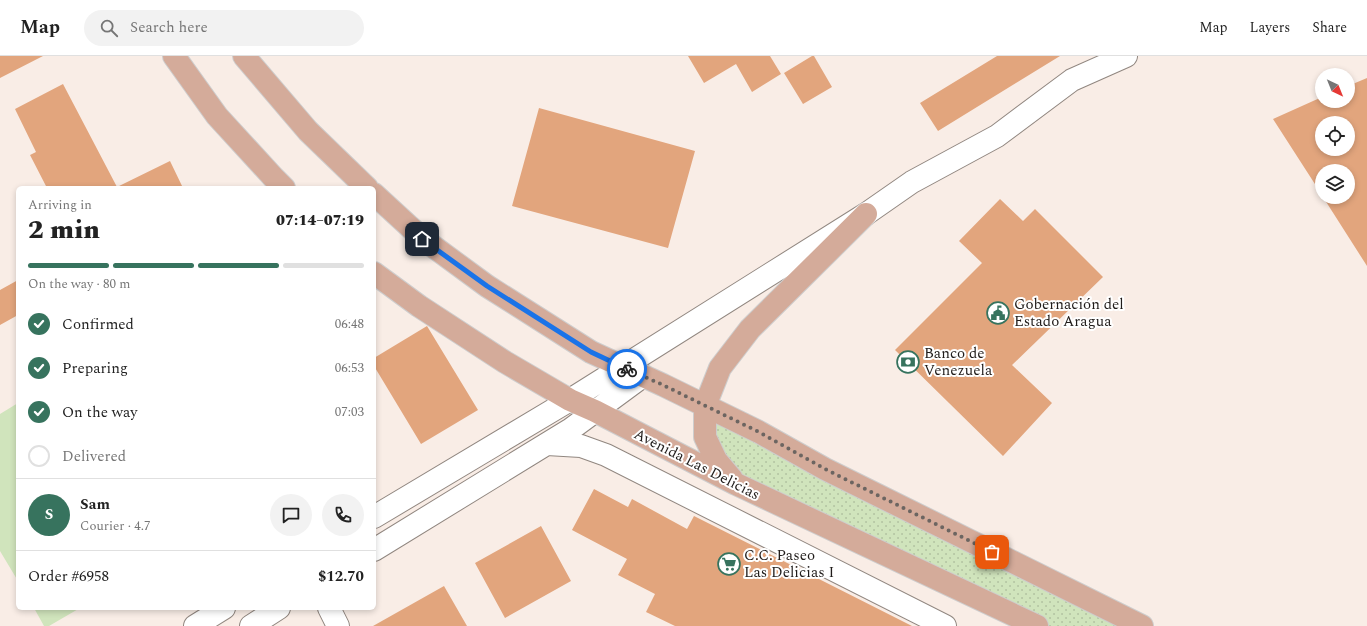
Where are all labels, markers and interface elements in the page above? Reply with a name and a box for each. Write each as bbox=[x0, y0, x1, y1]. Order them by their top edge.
search box bbox=[84, 10, 364, 46]
text: Map bbox=[20, 13, 60, 42]
text: Search here bbox=[130, 16, 208, 39]
icon: search bbox=[98, 17, 120, 39]
text: Map bbox=[1199, 17, 1228, 38]
text: Layers bbox=[1250, 17, 1290, 38]
text: Share bbox=[1312, 17, 1347, 38]
north arrow bbox=[1315, 68, 1355, 108]
map controls bbox=[1315, 68, 1355, 204]
button: locate bbox=[1315, 116, 1355, 156]
button: layers bbox=[1315, 164, 1355, 204]
text: Arriving in bbox=[28, 195, 92, 215]
text: 07:14–07:19 bbox=[276, 209, 364, 232]
text: 2 min bbox=[28, 210, 100, 250]
pin bbox=[405, 222, 439, 256]
icon: home bbox=[411, 228, 433, 250]
text: On the way · 80 m bbox=[28, 274, 131, 294]
place label: Gobernación del Estado Aragua bbox=[1014, 293, 1124, 333]
public building icon: Gobernación del Estado Aragua bbox=[985, 300, 1011, 326]
icon: check bbox=[28, 313, 50, 335]
text: Confirmed bbox=[62, 313, 134, 336]
text: 06:48 bbox=[335, 314, 364, 334]
place label: Banco de Venezuela bbox=[924, 342, 993, 382]
courier bbox=[607, 349, 647, 389]
bank icon: Banco de Venezuela bbox=[895, 349, 921, 375]
icon: check bbox=[28, 357, 50, 379]
text: Preparing bbox=[62, 357, 128, 380]
text: 06:53 bbox=[335, 358, 364, 378]
icon: bike bbox=[616, 358, 638, 380]
icon: check bbox=[28, 401, 50, 423]
text: On the way bbox=[62, 401, 137, 424]
text: 07:03 bbox=[335, 402, 364, 422]
street label: Avenida Las Delicias bbox=[630, 423, 764, 506]
text: Delivered bbox=[62, 445, 126, 468]
text: Sam bbox=[80, 493, 110, 516]
button: chat bbox=[270, 494, 312, 536]
button: phone bbox=[322, 494, 364, 536]
text: S bbox=[45, 503, 53, 526]
text: Courier · 4.7 bbox=[80, 516, 150, 536]
pin bbox=[975, 535, 1009, 569]
icon: bag bbox=[981, 541, 1003, 563]
place label: C.C. Paseo Las Delicias I bbox=[744, 544, 834, 584]
supermarket icon: C.C. Paseo Las Delicias I bbox=[716, 551, 742, 577]
text: Order #6958 bbox=[28, 565, 109, 588]
text: $12.70 bbox=[318, 565, 364, 588]

